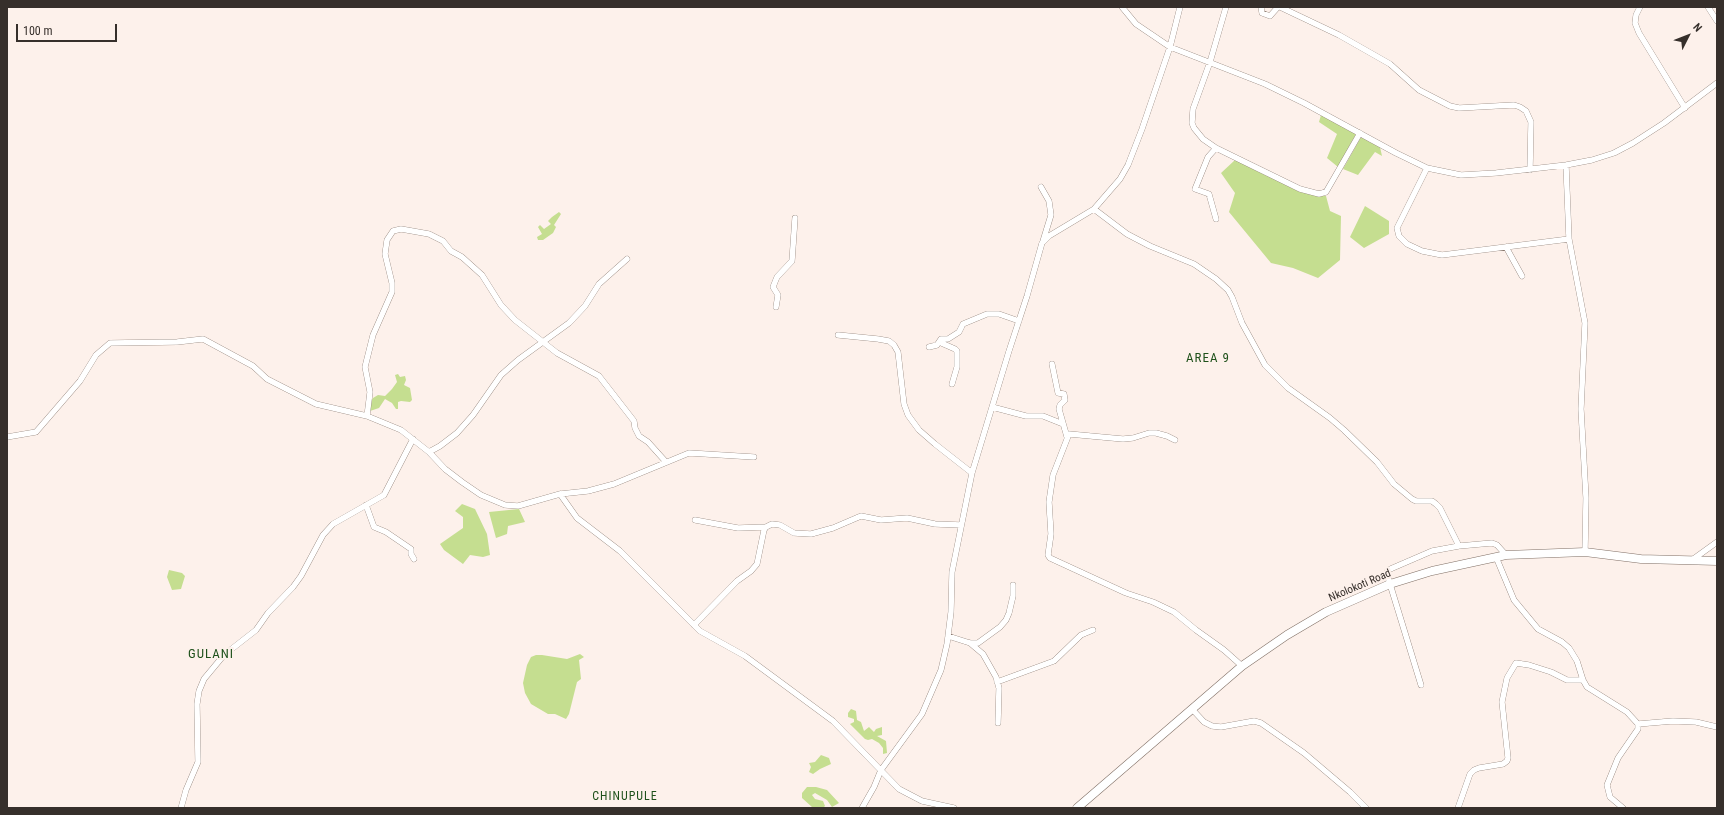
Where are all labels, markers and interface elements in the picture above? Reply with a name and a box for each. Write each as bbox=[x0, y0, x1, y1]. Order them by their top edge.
scale bar bbox=[18, 16, 119, 42]
north arrow bbox=[1668, 16, 1708, 56]
text: N bbox=[1690, 21, 1704, 34]
text: 100 m bbox=[23, 24, 53, 38]
district label: AREA 9 bbox=[1186, 351, 1230, 367]
street label: Nkolokoti Road bbox=[1327, 567, 1393, 605]
district label: GULANI bbox=[188, 647, 234, 663]
district label: CHINUPULE bbox=[592, 790, 658, 804]

